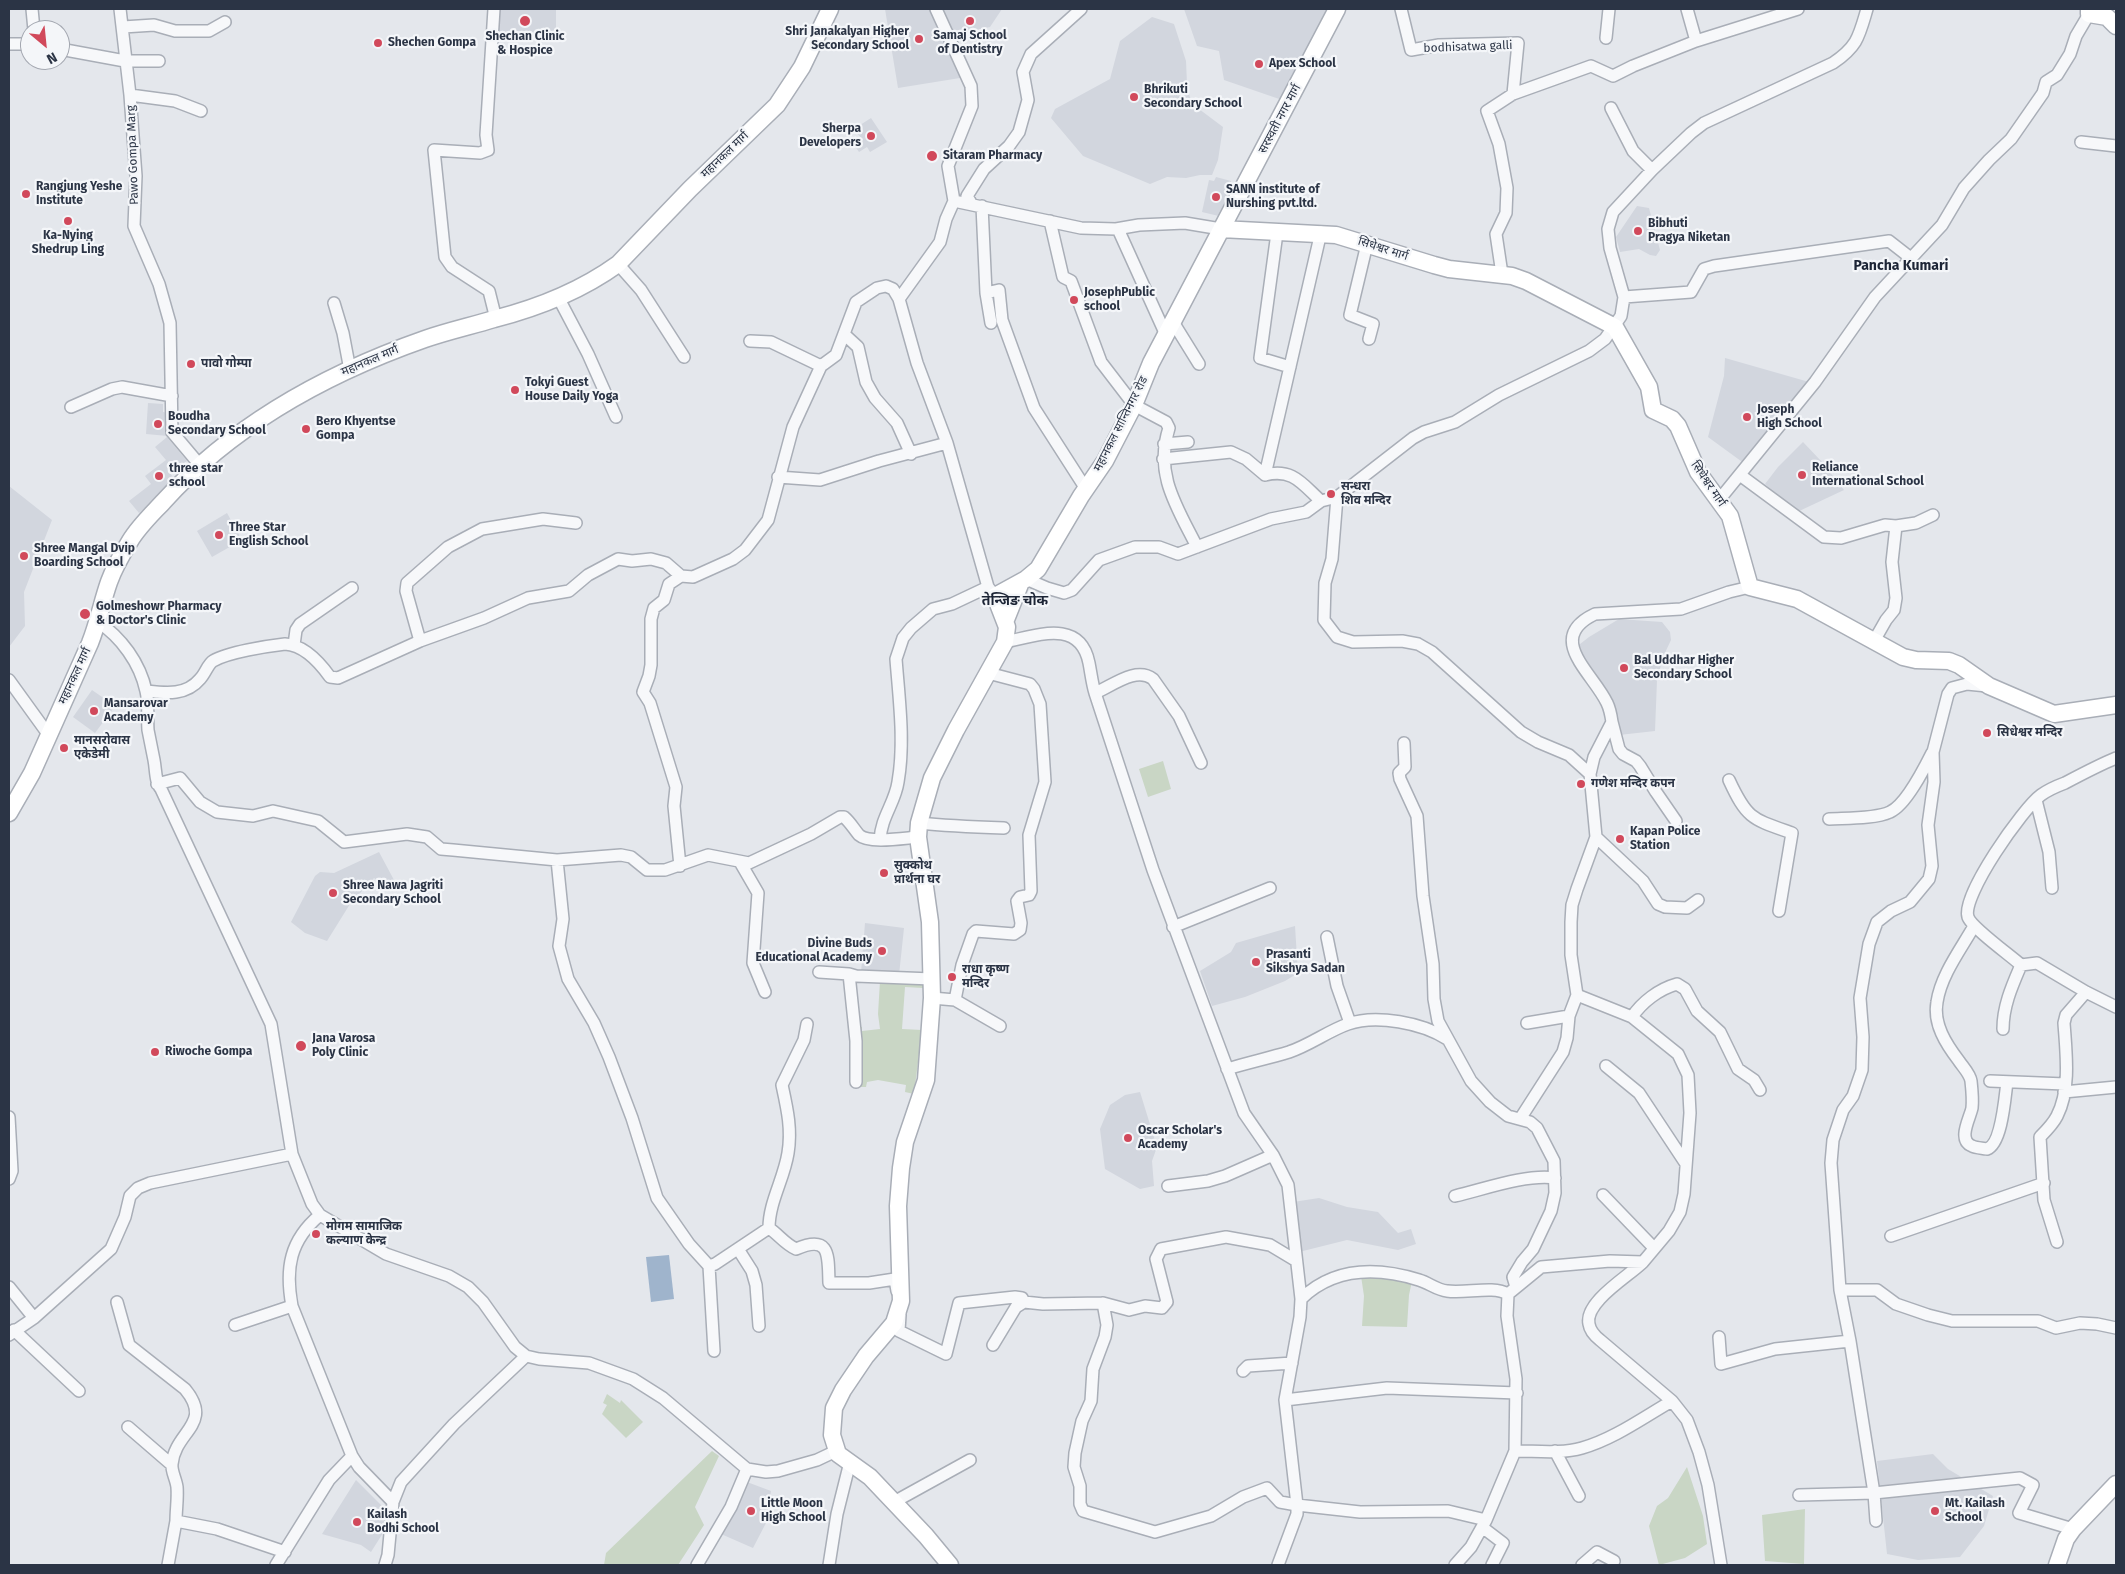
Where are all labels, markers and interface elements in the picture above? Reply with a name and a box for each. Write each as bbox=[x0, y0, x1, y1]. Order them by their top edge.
marker: Shechan Clinic & Hospice bbox=[518, 14, 532, 28]
marker: Samaj School of Dentistry bbox=[964, 15, 976, 27]
north arrow bbox=[20, 20, 70, 70]
place label: Shri Janakalyan Higher Secondary School bbox=[785, 25, 909, 53]
place label: Samaj School of Dentistry bbox=[933, 29, 1007, 57]
place label: Shechan Clinic & Hospice bbox=[485, 30, 565, 58]
marker: Shri Janakalyan Higher Secondary School bbox=[913, 33, 925, 45]
place label: Shechen Gompa bbox=[388, 36, 476, 50]
marker: Shechen Gompa bbox=[372, 37, 384, 49]
street label: bodhisatwa galli bbox=[1423, 38, 1513, 56]
text: N bbox=[44, 48, 60, 67]
place label: Apex School bbox=[1269, 57, 1336, 71]
marker: Apex School bbox=[1253, 58, 1265, 70]
street label: सरस्वती नगर मार्ग bbox=[1256, 82, 1304, 156]
place label: Bhrikuti Secondary School bbox=[1144, 83, 1242, 111]
marker: Bhrikuti Secondary School bbox=[1128, 91, 1140, 103]
street label: Pawo Gompa Marg bbox=[124, 105, 142, 205]
place label: Sherpa Developers bbox=[799, 122, 861, 150]
street label: महानकल मार्ग bbox=[698, 129, 752, 181]
marker: Sherpa Developers bbox=[865, 130, 877, 142]
marker: Sitaram Pharmacy bbox=[925, 149, 939, 163]
place label: Sitaram Pharmacy bbox=[943, 149, 1042, 163]
place label: Rangjung Yeshe Institute bbox=[36, 180, 122, 208]
place label: SANN institute of Nurshing pvt.ltd. bbox=[1226, 183, 1319, 211]
marker: Rangjung Yeshe Institute bbox=[20, 188, 32, 200]
marker: SANN institute of Nurshing pvt.ltd. bbox=[1210, 191, 1222, 203]
marker: Ka-Nying Shedrup Ling bbox=[62, 215, 74, 227]
place label: Bibhuti Pragya Niketan bbox=[1648, 217, 1730, 245]
marker: Bibhuti Pragya Niketan bbox=[1632, 225, 1644, 237]
place label: Ka-Nying Shedrup Ling bbox=[32, 229, 104, 257]
street label: सिधेश्वर मार्ग bbox=[1356, 234, 1410, 264]
district label: Pancha Kumari bbox=[1854, 258, 1948, 274]
place label: JosephPublic school bbox=[1084, 286, 1155, 314]
marker: JosephPublic school bbox=[1068, 294, 1080, 306]
street label: महानकल मार्ग bbox=[339, 342, 401, 380]
place label: पावो गोम्पा bbox=[201, 357, 252, 371]
marker: पावो गोम्पा bbox=[185, 358, 197, 370]
street label: महानकल सान्तिनगर रोड bbox=[1091, 374, 1151, 474]
place label: Tokyi Guest House Daily Yoga bbox=[525, 376, 619, 404]
marker: Tokyi Guest House Daily Yoga bbox=[509, 384, 521, 396]
place label: Joseph High School bbox=[1757, 403, 1822, 431]
place label: Boudha Secondary School bbox=[168, 410, 266, 438]
marker: Joseph High School bbox=[1741, 411, 1753, 423]
place label: Bero Khyentse Gompa bbox=[316, 415, 395, 443]
marker: Boudha Secondary School bbox=[152, 418, 164, 430]
marker: Bero Khyentse Gompa bbox=[300, 423, 312, 435]
street label: सिधेश्वर मार्ग bbox=[1687, 458, 1729, 510]
place label: Reliance International School bbox=[1812, 461, 1924, 489]
place label: three star school bbox=[169, 462, 223, 490]
marker: Reliance International School bbox=[1796, 469, 1808, 481]
marker: three star school bbox=[153, 470, 165, 482]
place label: सन्धरा शिव मन्दिर bbox=[1341, 480, 1391, 508]
marker: सन्धरा शिव मन्दिर bbox=[1325, 488, 1337, 500]
place label: Three Star English School bbox=[229, 521, 308, 549]
marker: Three Star English School bbox=[213, 529, 225, 541]
place label: Shree Mangal Dvip Boarding School bbox=[34, 542, 135, 570]
marker: Shree Mangal Dvip Boarding School bbox=[18, 550, 30, 562]
district label: तेन्जिङ चोक bbox=[982, 593, 1048, 609]
place label: Golmeshowr Pharmacy & Doctor's Clinic bbox=[96, 600, 221, 628]
marker: Golmeshowr Pharmacy & Doctor's Clinic bbox=[78, 607, 92, 621]
street label: महानकल मार्ग bbox=[56, 645, 94, 707]
place label: Bal Uddhar Higher Secondary School bbox=[1634, 654, 1734, 682]
marker: Bal Uddhar Higher Secondary School bbox=[1618, 662, 1630, 674]
place label: Mansarovar Academy bbox=[104, 697, 168, 725]
marker: Mansarovar Academy bbox=[88, 705, 100, 717]
place label: सिधेश्वर मन्दिर bbox=[1997, 726, 2062, 740]
marker: सिधेश्वर मन्दिर bbox=[1981, 727, 1993, 739]
place label: मानसरोवास एकेडेमी bbox=[74, 734, 130, 762]
marker: मानसरोवास एकेडेमी bbox=[58, 742, 70, 754]
place label: गणेश मन्दिर कपन bbox=[1591, 777, 1675, 791]
marker: गणेश मन्दिर कपन bbox=[1575, 778, 1587, 790]
place label: Kapan Police Station bbox=[1630, 825, 1700, 853]
marker: Kapan Police Station bbox=[1614, 833, 1626, 845]
place label: सुक्कोथ प्रार्थना घर bbox=[894, 859, 940, 887]
marker: सुक्कोथ प्रार्थना घर bbox=[878, 867, 890, 879]
place label: Shree Nawa Jagriti Secondary School bbox=[343, 879, 443, 907]
marker: Shree Nawa Jagriti Secondary School bbox=[327, 887, 339, 899]
place label: Divine Buds Educational Academy bbox=[755, 937, 872, 965]
marker: Divine Buds Educational Academy bbox=[876, 945, 888, 957]
place label: Prasanti Sikshya Sadan bbox=[1266, 948, 1345, 976]
marker: Prasanti Sikshya Sadan bbox=[1250, 956, 1262, 968]
place label: राधा कृष्ण मन्दिर bbox=[962, 963, 1009, 991]
marker: राधा कृष्ण मन्दिर bbox=[946, 971, 958, 983]
place label: Jana Varosa Poly Clinic bbox=[312, 1032, 375, 1060]
marker: Jana Varosa Poly Clinic bbox=[294, 1039, 308, 1053]
place label: Riwoche Gompa bbox=[165, 1045, 252, 1059]
marker: Riwoche Gompa bbox=[149, 1046, 161, 1058]
place label: Oscar Scholar's Academy bbox=[1138, 1124, 1222, 1152]
marker: Oscar Scholar's Academy bbox=[1122, 1132, 1134, 1144]
place label: मोगम सामाजिक कल्याण केन्द्र bbox=[326, 1220, 402, 1248]
marker: मोगम सामाजिक कल्याण केन्द्र bbox=[310, 1228, 322, 1240]
place label: Little Moon High School bbox=[761, 1497, 826, 1525]
place label: Mt. Kailash School bbox=[1945, 1497, 2005, 1525]
marker: Little Moon High School bbox=[745, 1505, 757, 1517]
marker: Mt. Kailash School bbox=[1929, 1505, 1941, 1517]
place label: Kailash Bodhi School bbox=[367, 1508, 439, 1536]
marker: Kailash Bodhi School bbox=[351, 1516, 363, 1528]

